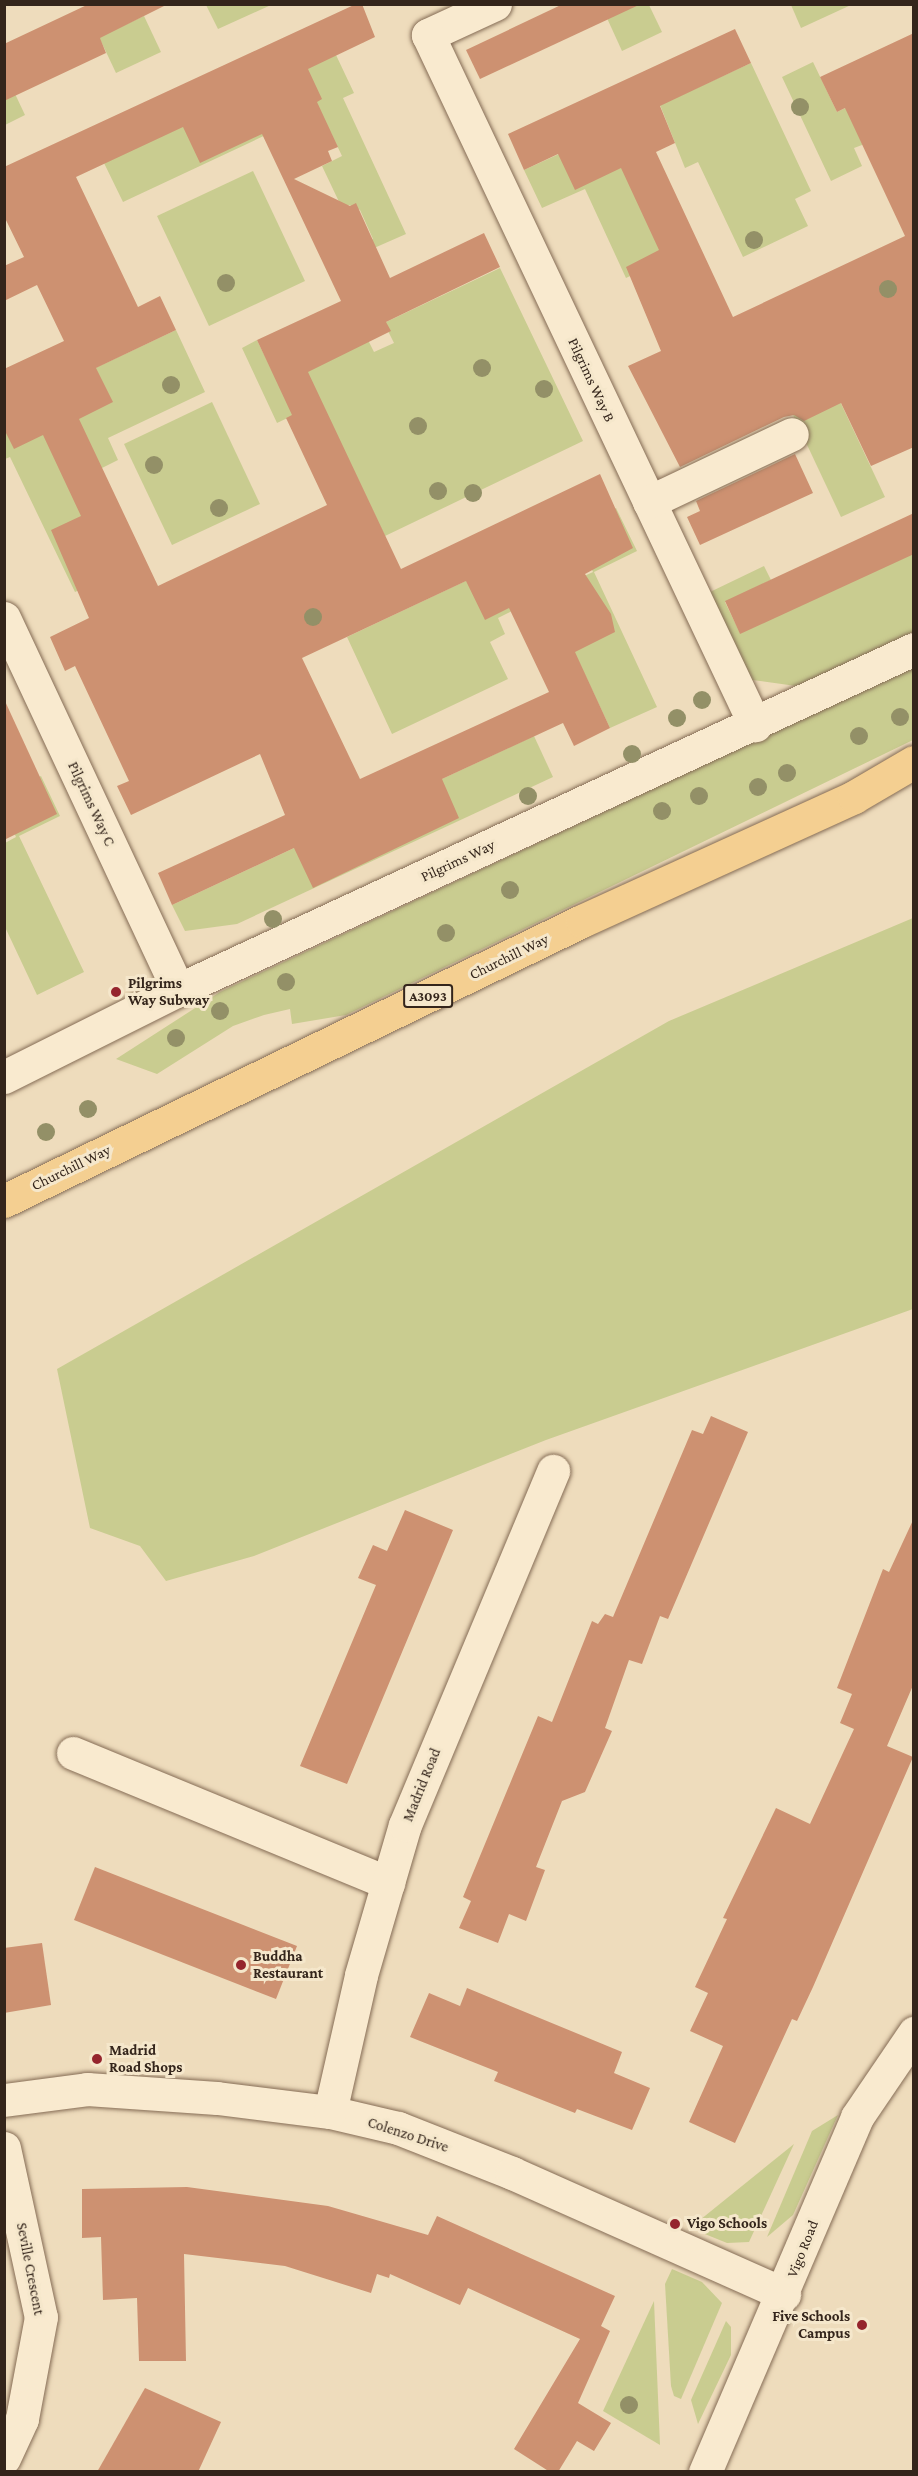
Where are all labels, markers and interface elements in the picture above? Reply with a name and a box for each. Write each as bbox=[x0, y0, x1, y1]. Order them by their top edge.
street label: Pilgrims Way B bbox=[564, 335, 618, 425]
street label: Pilgrims Way C bbox=[64, 759, 118, 849]
street label: Pilgrims Way bbox=[418, 836, 498, 886]
street label: Churchill Way bbox=[467, 930, 551, 984]
place label: Pilgrims Way Subway bbox=[128, 974, 209, 1009]
marker: Pilgrims Way Subway bbox=[109, 985, 123, 999]
road number: A3093 bbox=[402, 985, 454, 1007]
street label: Churchill Way bbox=[29, 1141, 113, 1195]
street label: Madrid Road bbox=[399, 1746, 445, 1824]
place label: Buddha Restaurant bbox=[253, 1947, 323, 1982]
marker: Buddha Restaurant bbox=[234, 1958, 248, 1972]
place label: Madrid Road Shops bbox=[109, 2041, 182, 2076]
marker: Madrid Road Shops bbox=[90, 2052, 104, 2066]
street label: Colenzo Drive bbox=[365, 2113, 451, 2157]
place label: Vigo Schools bbox=[687, 2215, 767, 2233]
marker: Vigo Schools bbox=[668, 2217, 682, 2231]
street label: Vigo Road bbox=[783, 2218, 823, 2280]
street label: Seville Crescent bbox=[12, 2221, 48, 2317]
place label: Five Schools Campus bbox=[772, 2307, 850, 2342]
marker: Five Schools Campus bbox=[855, 2318, 869, 2332]

